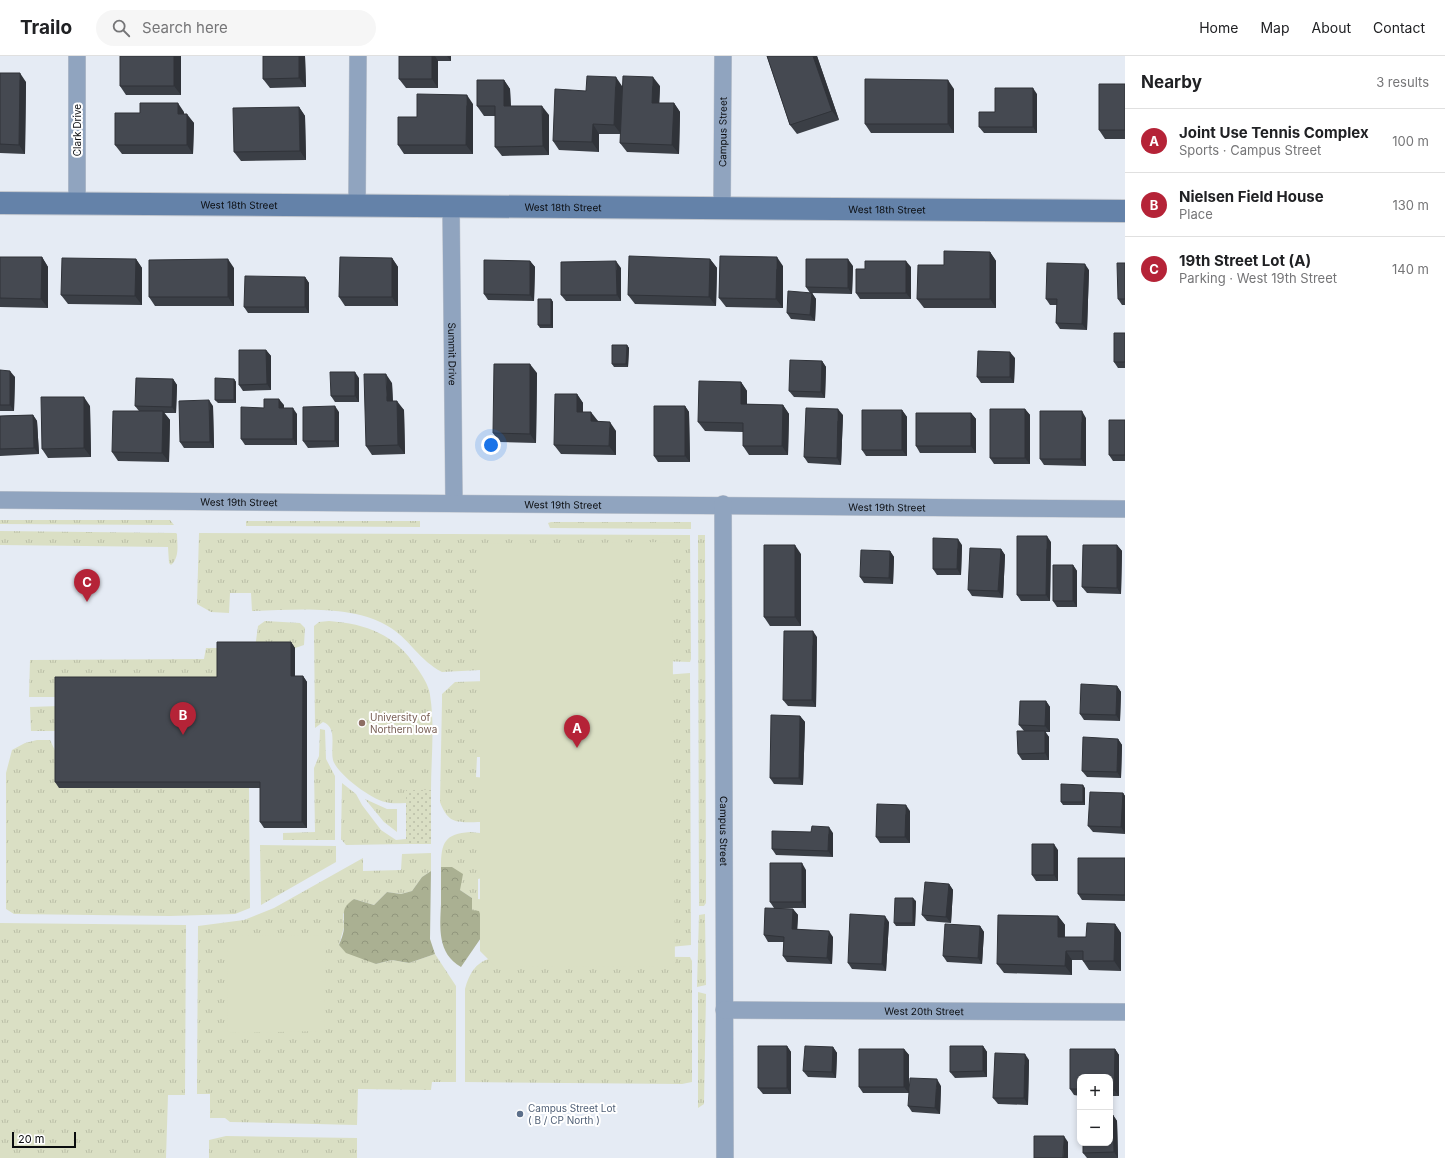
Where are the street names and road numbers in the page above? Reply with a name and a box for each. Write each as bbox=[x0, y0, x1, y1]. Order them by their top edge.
street label: Campus Street bbox=[716, 96, 729, 167]
street label: Clark Drive bbox=[71, 104, 83, 156]
street label: West 18th Street bbox=[200, 198, 278, 211]
street label: West 18th Street bbox=[524, 201, 602, 213]
street label: West 18th Street bbox=[848, 203, 926, 216]
street label: Summit Drive bbox=[446, 322, 459, 386]
street label: West 19th Street bbox=[200, 496, 278, 508]
street label: West 19th Street bbox=[524, 498, 602, 511]
street label: West 19th Street bbox=[848, 501, 926, 513]
street label: Campus Street bbox=[718, 796, 730, 867]
street label: West 20th Street bbox=[884, 1005, 964, 1017]

